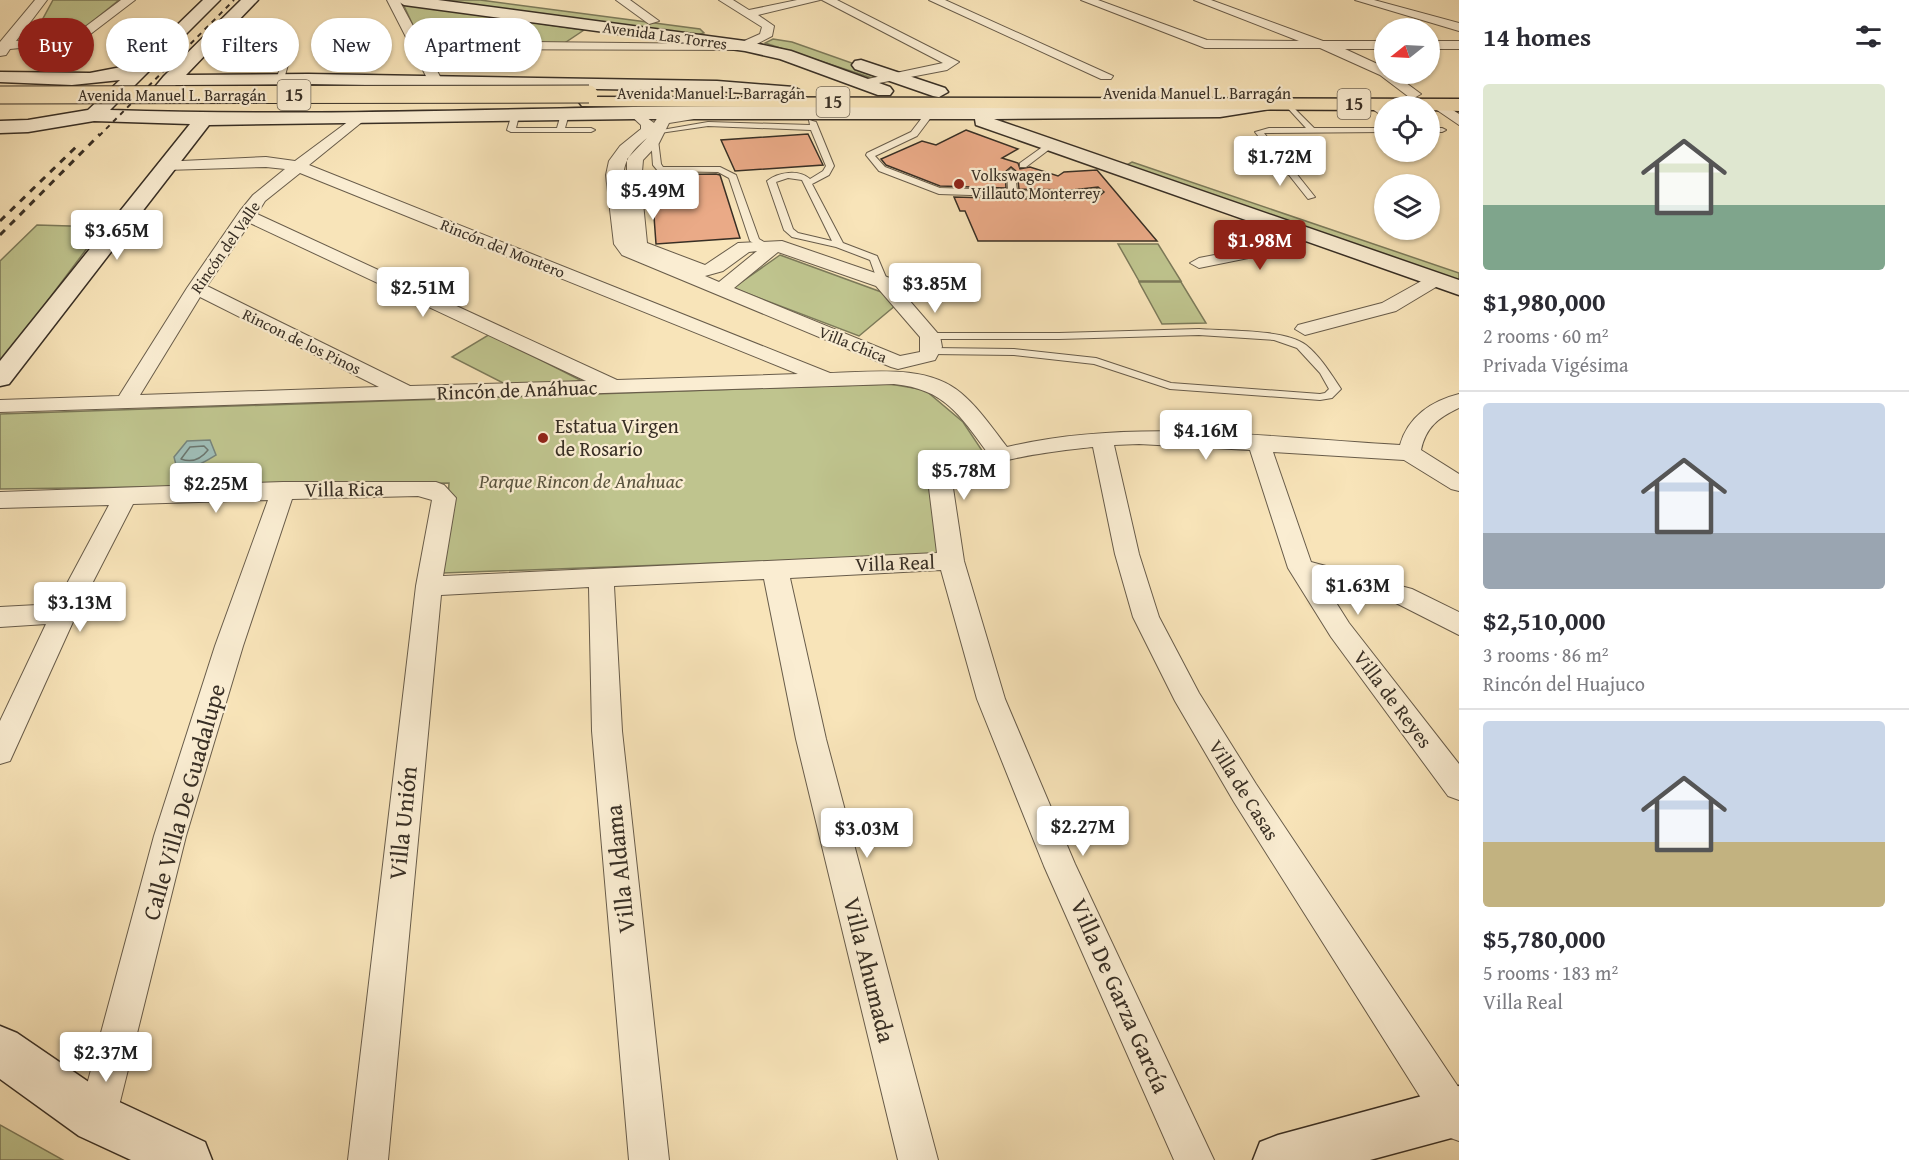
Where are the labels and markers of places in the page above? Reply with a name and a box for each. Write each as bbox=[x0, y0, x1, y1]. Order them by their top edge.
pin: $1.72M bbox=[1231, 136, 1329, 187]
place label: Volkswagen Villauto Monterrey bbox=[971, 163, 1100, 205]
pin: $5.49M bbox=[604, 170, 702, 221]
marker: Volkswagen Villauto Monterrey bbox=[952, 177, 966, 191]
pin: $3.65M bbox=[68, 210, 166, 261]
pin: $1.98M bbox=[1211, 220, 1309, 271]
pin: $3.85M bbox=[886, 263, 984, 314]
pin: $2.51M bbox=[374, 267, 472, 318]
pin: $4.16M bbox=[1157, 410, 1255, 461]
place label: Estatua Virgen de Rosario bbox=[555, 411, 679, 463]
marker: Estatua Virgen de Rosario bbox=[536, 431, 550, 445]
pin: $5.78M bbox=[915, 450, 1013, 501]
pin: $2.25M bbox=[167, 463, 265, 514]
pin: $1.63M bbox=[1309, 565, 1407, 616]
pin: $3.13M bbox=[31, 582, 129, 633]
pin: $2.27M bbox=[1034, 806, 1132, 857]
pin: $3.03M bbox=[818, 808, 916, 859]
pin: $2.37M bbox=[57, 1032, 155, 1083]

